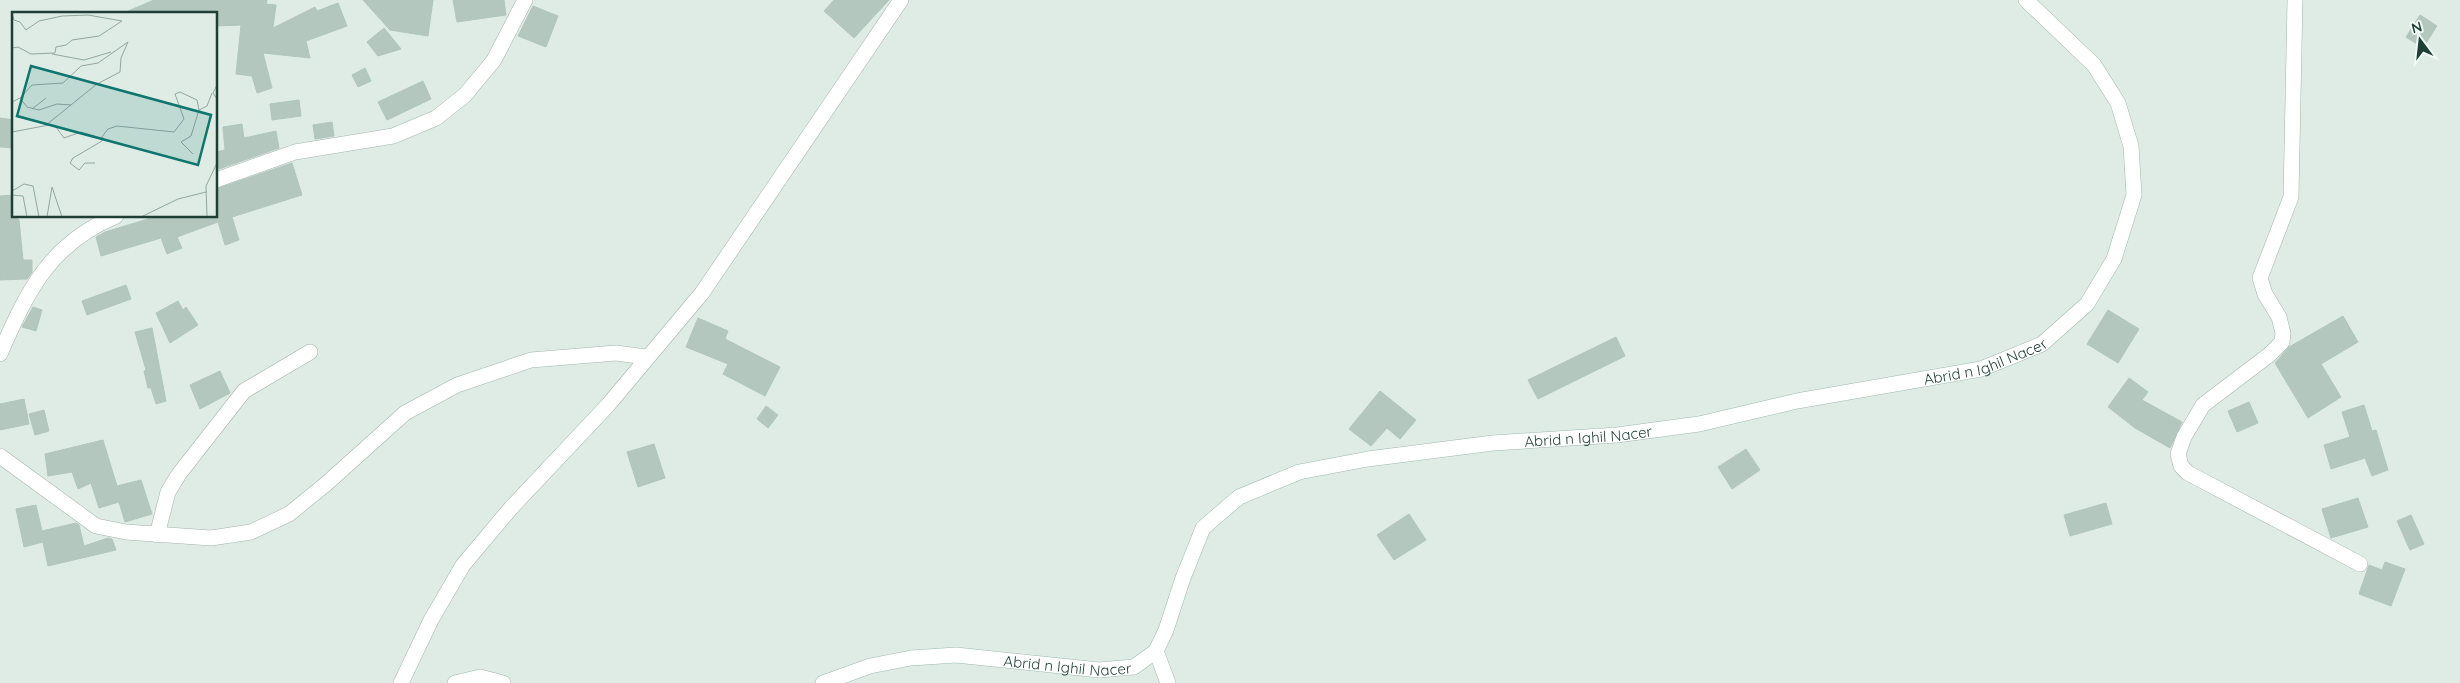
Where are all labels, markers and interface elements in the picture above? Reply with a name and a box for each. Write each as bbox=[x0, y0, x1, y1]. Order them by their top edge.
inset map bbox=[12, 12, 218, 218]
north arrow bbox=[2395, 15, 2445, 65]
text: N bbox=[2409, 17, 2424, 37]
street label: Abrid n Ighil Nacer bbox=[1922, 334, 2052, 388]
street label: Abrid n Ighil Nacer bbox=[1524, 421, 1654, 450]
street label: Abrid n Ighil Nacer bbox=[1003, 651, 1132, 680]

